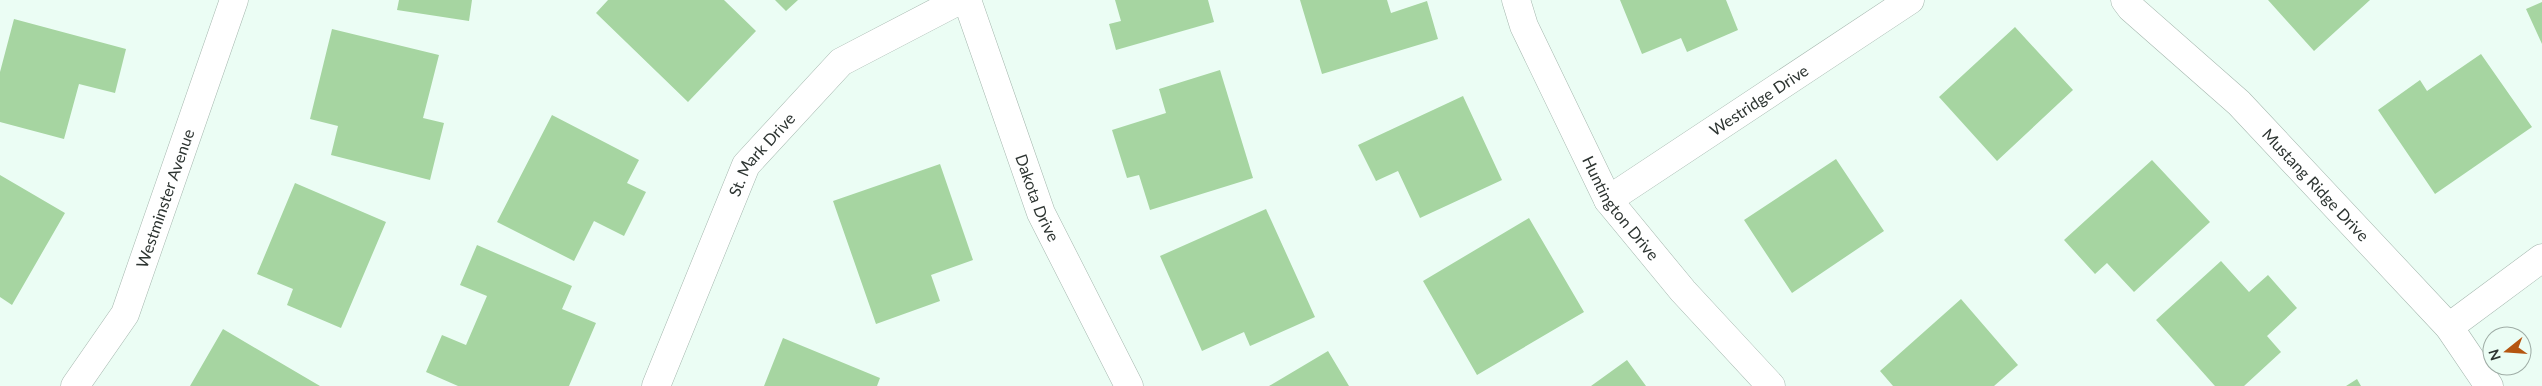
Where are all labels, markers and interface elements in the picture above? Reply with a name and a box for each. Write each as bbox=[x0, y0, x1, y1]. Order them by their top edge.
street label: Westridge Drive bbox=[1706, 60, 1812, 139]
street label: St. Mark Drive bbox=[724, 108, 799, 199]
street label: Mustang Ridge Drive bbox=[2259, 124, 2373, 245]
street label: Westminster Avenue bbox=[132, 126, 198, 270]
street label: Dakota Drive bbox=[1012, 151, 1064, 245]
street label: Huntington Drive bbox=[1579, 153, 1663, 264]
north arrow bbox=[2482, 326, 2532, 376]
text: N bbox=[2484, 347, 2504, 363]

